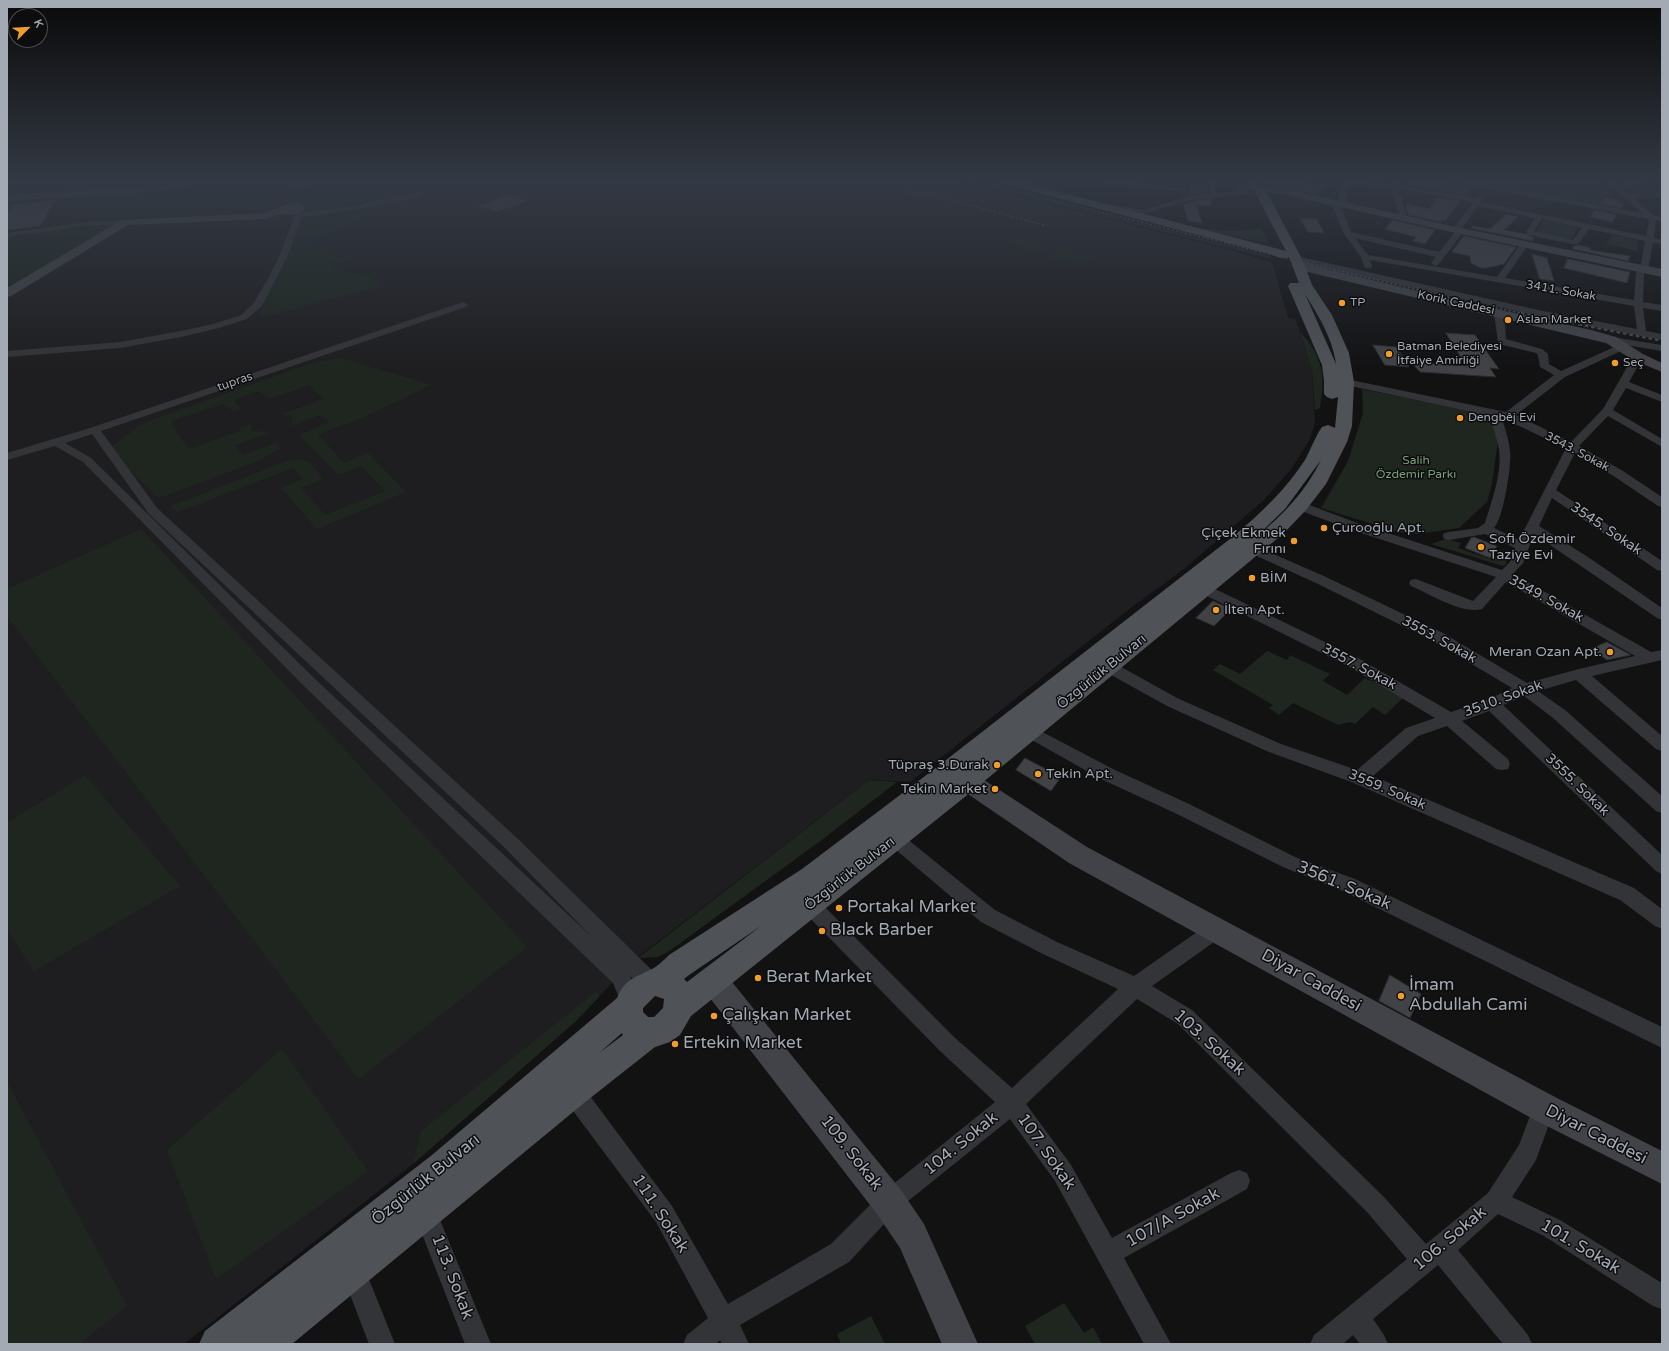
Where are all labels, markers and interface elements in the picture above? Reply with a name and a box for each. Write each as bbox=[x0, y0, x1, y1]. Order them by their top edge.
north arrow bbox=[8, 8, 48, 48]
text: K bbox=[31, 17, 46, 29]
street label: 3411. Sokak bbox=[1525, 278, 1597, 304]
street label: Korik Caddesi bbox=[1416, 288, 1496, 318]
place label: TP bbox=[1350, 296, 1365, 310]
marker: TP bbox=[1337, 298, 1347, 308]
place label: Aslan Market bbox=[1516, 313, 1592, 327]
marker: Aslan Market bbox=[1503, 315, 1513, 325]
place label: Batman Belediyesi İtfaiye Amirliği bbox=[1397, 340, 1502, 368]
marker: Batman Belediyesi İtfaiye Amirliği bbox=[1384, 349, 1394, 359]
place label: Seç bbox=[1623, 356, 1644, 370]
marker: Seç bbox=[1610, 358, 1620, 368]
street label: tupras bbox=[215, 369, 255, 395]
place label: Dengbêj Evi bbox=[1468, 411, 1536, 425]
marker: Dengbêj Evi bbox=[1455, 413, 1465, 423]
street label: 3543. Sokak bbox=[1542, 429, 1612, 475]
park label: Salih Özdemir Parkı bbox=[1376, 454, 1456, 482]
street label: 3545. Sokak bbox=[1567, 499, 1645, 559]
place label: Çurooğlu Apt. bbox=[1332, 520, 1425, 536]
marker: Çurooğlu Apt. bbox=[1319, 523, 1329, 533]
place label: Çiçek Ekmek Fırını bbox=[1201, 525, 1286, 558]
place label: Sofi Özdemir Taziye Evi bbox=[1489, 531, 1575, 564]
marker: Çiçek Ekmek Fırını bbox=[1289, 536, 1299, 546]
marker: Sofi Özdemir Taziye Evi bbox=[1476, 542, 1486, 552]
place label: BİM bbox=[1260, 570, 1287, 586]
street label: 3549. Sokak bbox=[1506, 572, 1586, 626]
marker: BİM bbox=[1247, 573, 1257, 583]
place label: İlten Apt. bbox=[1224, 602, 1285, 618]
marker: İlten Apt. bbox=[1211, 605, 1221, 615]
street label: 3553. Sokak bbox=[1399, 613, 1479, 667]
street label: Özgürlük Bulvarı bbox=[1054, 631, 1150, 713]
street label: 3557. Sokak bbox=[1319, 640, 1399, 694]
place label: Meran Ozan Apt. bbox=[1489, 644, 1602, 660]
marker: Meran Ozan Apt. bbox=[1605, 647, 1615, 657]
street label: 3510. Sokak bbox=[1461, 677, 1545, 721]
street label: 3555. Sokak bbox=[1542, 750, 1612, 820]
place label: Tüpraş 3.Durak bbox=[888, 757, 989, 773]
marker: Tüpraş 3.Durak bbox=[992, 760, 1002, 770]
place label: Tekin Apt. bbox=[1046, 766, 1113, 782]
street label: 3559. Sokak bbox=[1346, 766, 1428, 814]
marker: Tekin Apt. bbox=[1033, 769, 1043, 779]
place label: Tekin Market bbox=[901, 781, 987, 797]
marker: Tekin Market bbox=[990, 784, 1000, 794]
street label: Özgürlük Bulvarı bbox=[801, 834, 899, 914]
street label: 3561. Sokak bbox=[1294, 857, 1394, 915]
place label: Portakal Market bbox=[847, 898, 976, 918]
marker: Portakal Market bbox=[834, 903, 844, 913]
place label: Black Barber bbox=[830, 921, 933, 941]
marker: Black Barber bbox=[817, 926, 827, 936]
street label: Diyar Caddesi bbox=[1257, 945, 1365, 1017]
place label: Berat Market bbox=[766, 968, 872, 988]
marker: Berat Market bbox=[753, 973, 763, 983]
place label: İmam Abdullah Cami bbox=[1409, 976, 1527, 1016]
marker: İmam Abdullah Cami bbox=[1396, 991, 1406, 1001]
street label: 103. Sokak bbox=[1169, 1005, 1249, 1081]
place label: Çalışkan Market bbox=[722, 1006, 851, 1026]
marker: Çalışkan Market bbox=[709, 1011, 719, 1021]
place label: Ertekin Market bbox=[683, 1034, 802, 1054]
marker: Ertekin Market bbox=[670, 1039, 680, 1049]
street label: Diyar Caddesi bbox=[1542, 1101, 1650, 1169]
street label: 104. Sokak bbox=[920, 1108, 1002, 1180]
street label: 107. Sokak bbox=[1012, 1110, 1080, 1194]
street label: 109. Sokak bbox=[815, 1111, 887, 1195]
street label: Özgürlük Bulvarı bbox=[368, 1130, 484, 1230]
street label: 111. Sokak bbox=[627, 1171, 693, 1257]
street label: 107/A Sokak bbox=[1122, 1184, 1224, 1252]
street label: 106. Sokak bbox=[1409, 1202, 1491, 1276]
street label: 101. Sokak bbox=[1536, 1215, 1624, 1279]
street label: 113. Sokak bbox=[426, 1232, 478, 1322]

